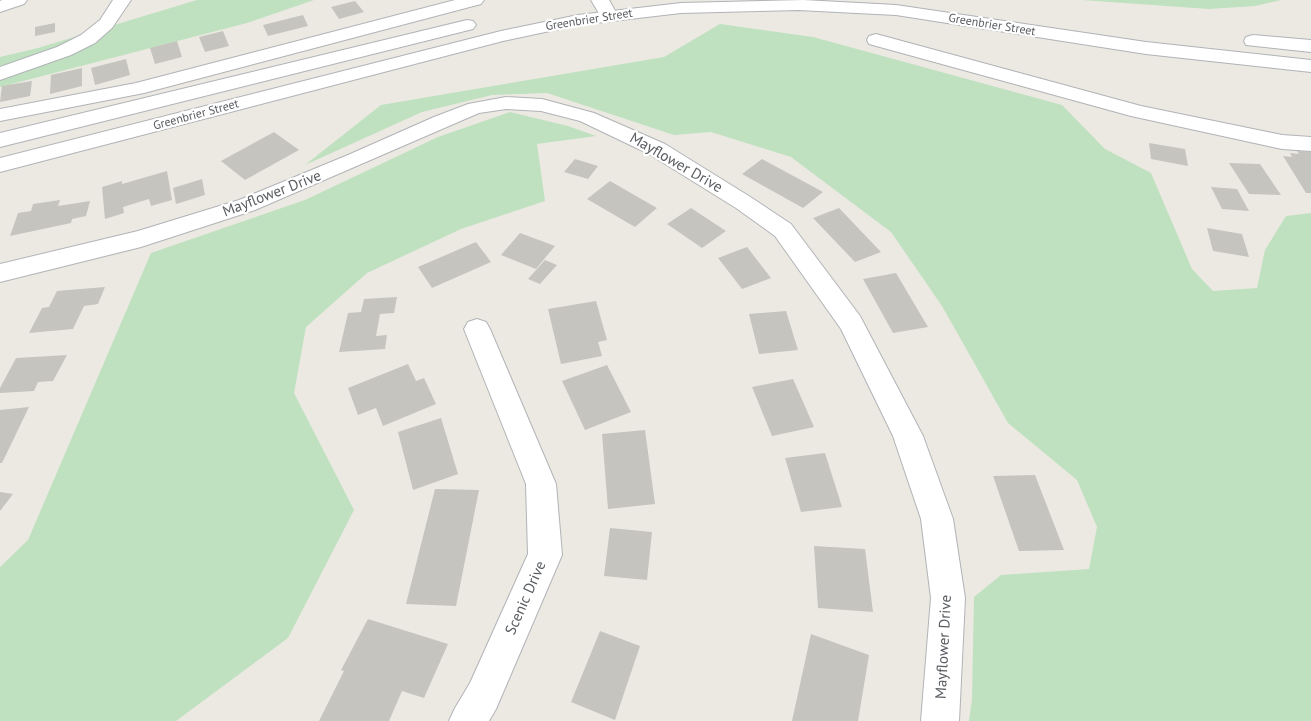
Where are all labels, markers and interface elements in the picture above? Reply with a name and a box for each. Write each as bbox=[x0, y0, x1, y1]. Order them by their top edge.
street label: Greenbrier Street bbox=[544, 6, 634, 34]
street label: Greenbrier Street bbox=[947, 11, 1037, 39]
street label: Greenbrier Street bbox=[152, 97, 240, 133]
street label: Mayflower Drive bbox=[626, 129, 726, 197]
street label: Mayflower Drive bbox=[220, 167, 324, 221]
street label: Scenic Drive bbox=[502, 558, 550, 638]
street label: Mayflower Drive bbox=[932, 595, 956, 699]

